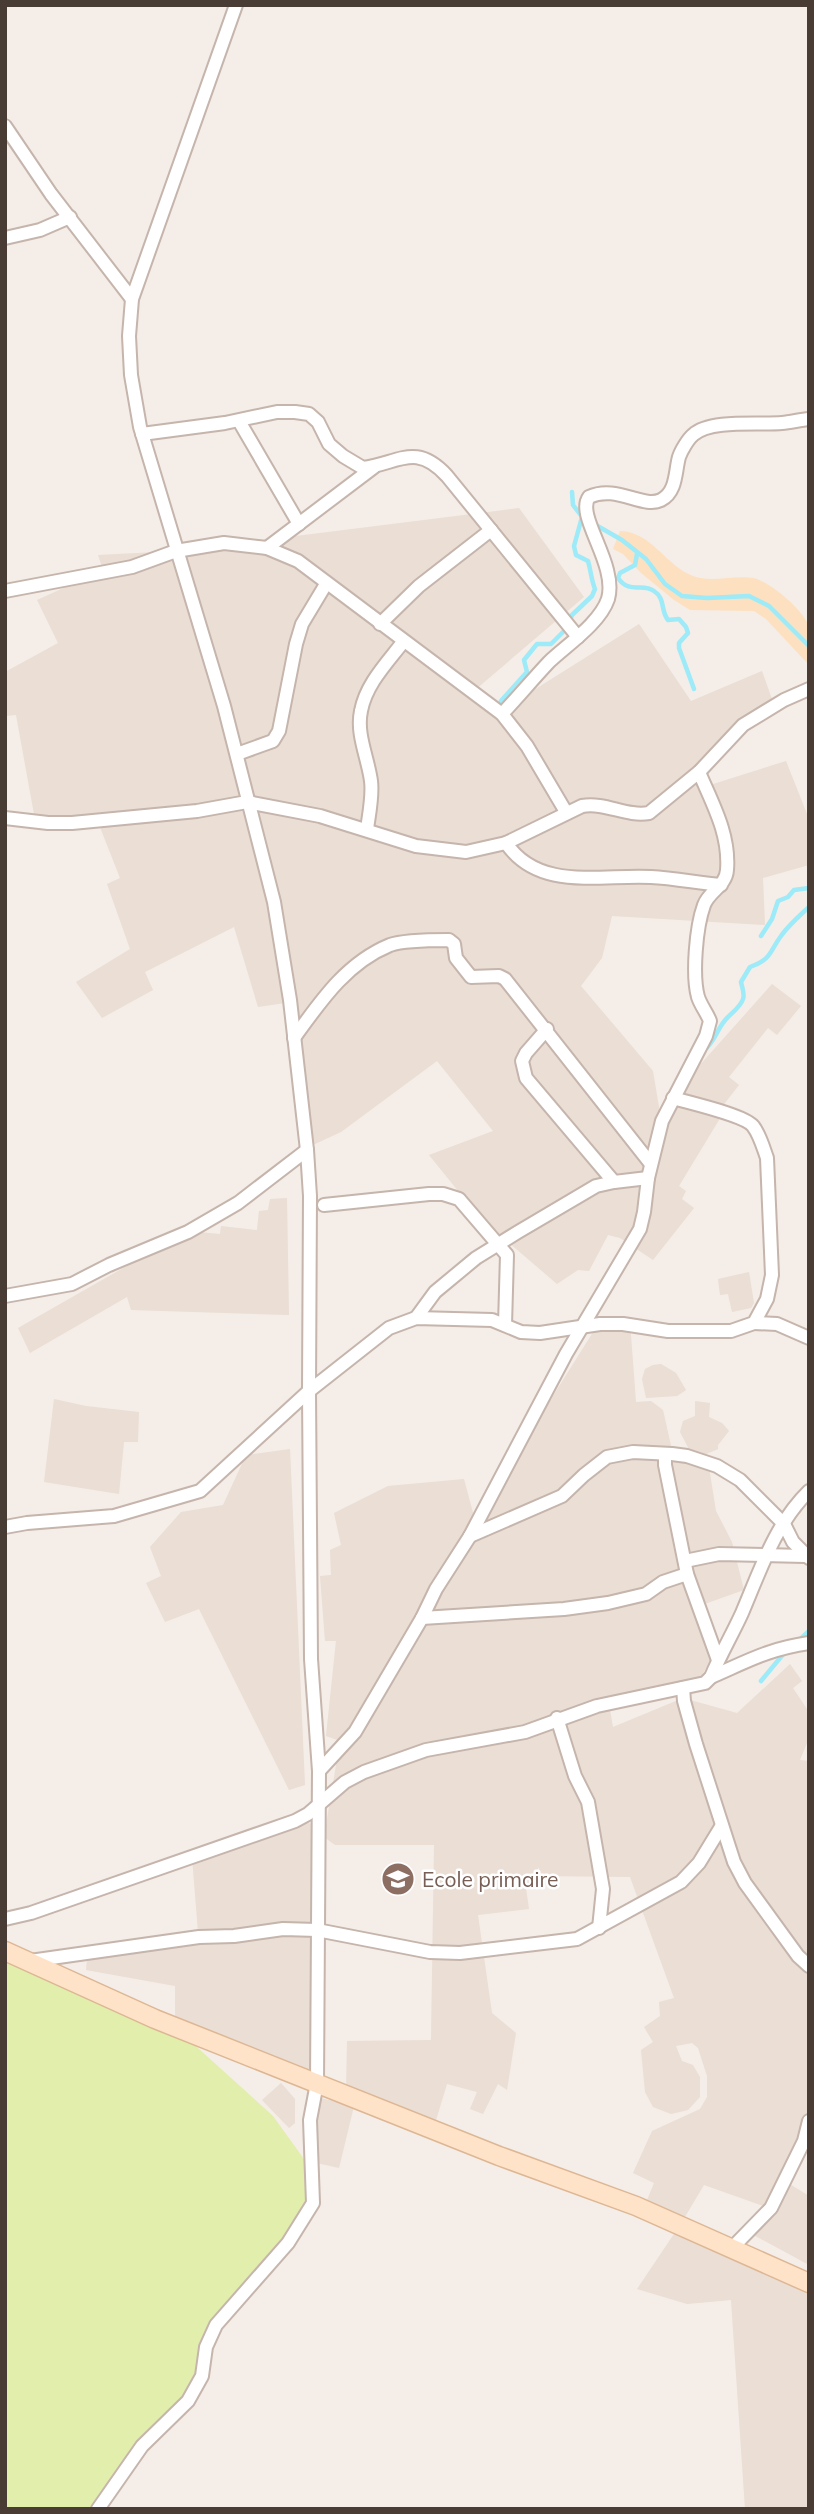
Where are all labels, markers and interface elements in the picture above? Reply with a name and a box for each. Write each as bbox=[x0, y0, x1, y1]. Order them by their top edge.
school or university icon: Ecole primaire bbox=[379, 1860, 417, 1898]
place label: Ecole primaire bbox=[422, 1866, 559, 1892]

